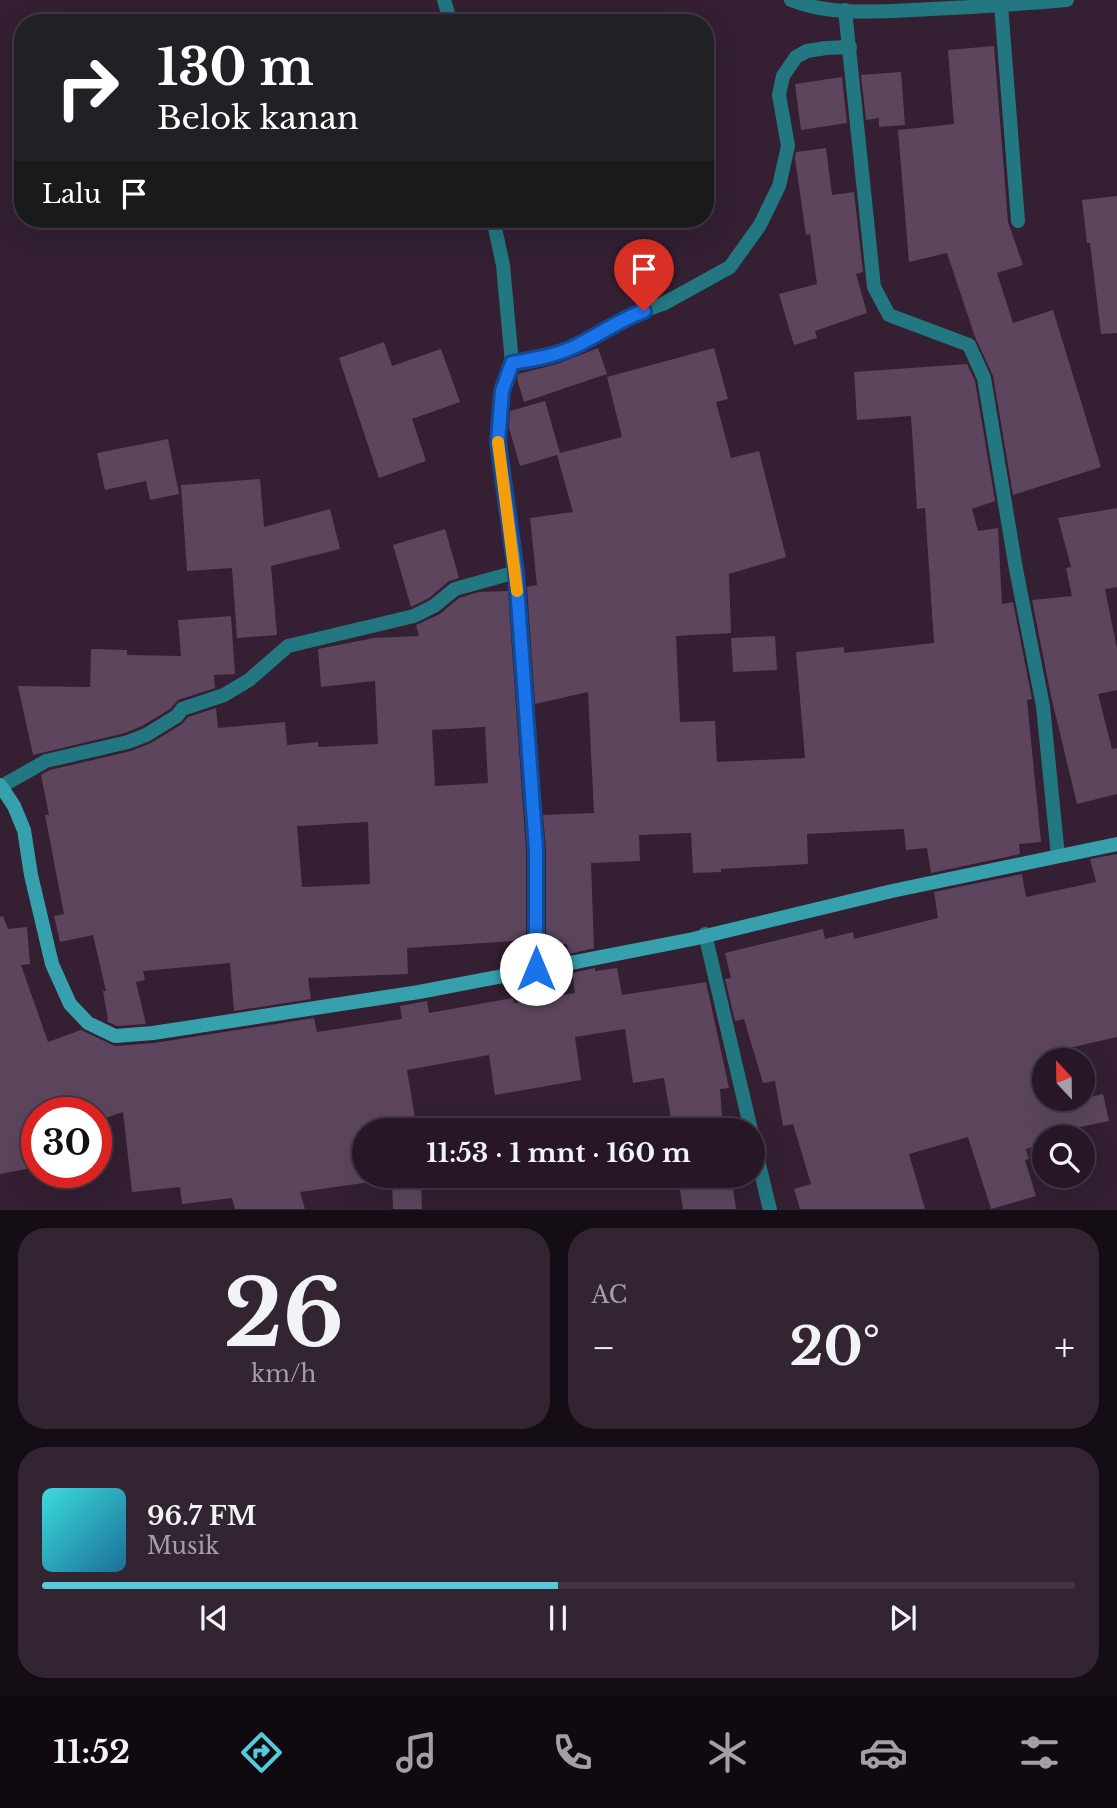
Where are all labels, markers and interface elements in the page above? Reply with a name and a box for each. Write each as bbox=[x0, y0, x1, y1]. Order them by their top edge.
text: 130 m bbox=[157, 37, 314, 98]
icon: right bbox=[42, 42, 133, 133]
text: Belok kanan bbox=[157, 98, 359, 138]
icon: arrive bbox=[115, 175, 153, 213]
text: Lalu bbox=[42, 178, 101, 210]
pin bbox=[614, 239, 674, 311]
icon: arrive bbox=[625, 250, 663, 288]
position arrow bbox=[499, 932, 573, 1006]
north arrow bbox=[1032, 1048, 1096, 1111]
map controls bbox=[1032, 1048, 1095, 1188]
speed limit sign: 30 bbox=[21, 1097, 112, 1188]
button: search bbox=[1032, 1125, 1095, 1188]
text: 11:53 · 1 mnt · 160 m bbox=[426, 1137, 691, 1169]
text: 26 bbox=[223, 1258, 344, 1371]
text: AC bbox=[592, 1281, 627, 1309]
text: 20° bbox=[790, 1315, 880, 1379]
text: − bbox=[592, 1324, 616, 1371]
text: + bbox=[1054, 1324, 1075, 1371]
text: km/h bbox=[251, 1360, 316, 1388]
text: 96.7 FM bbox=[147, 1500, 257, 1532]
text: Musik bbox=[147, 1532, 219, 1560]
icon: previous bbox=[195, 1599, 233, 1637]
icon: pause bbox=[539, 1599, 577, 1637]
icon: next bbox=[884, 1599, 922, 1637]
icon: directions bbox=[237, 1728, 286, 1777]
icon: music bbox=[392, 1728, 441, 1777]
icon: phone bbox=[548, 1728, 597, 1777]
icon: climate bbox=[703, 1728, 752, 1777]
icon: car bbox=[859, 1728, 908, 1777]
icon: filters bbox=[1015, 1728, 1064, 1777]
text: 11:52 bbox=[53, 1732, 130, 1772]

